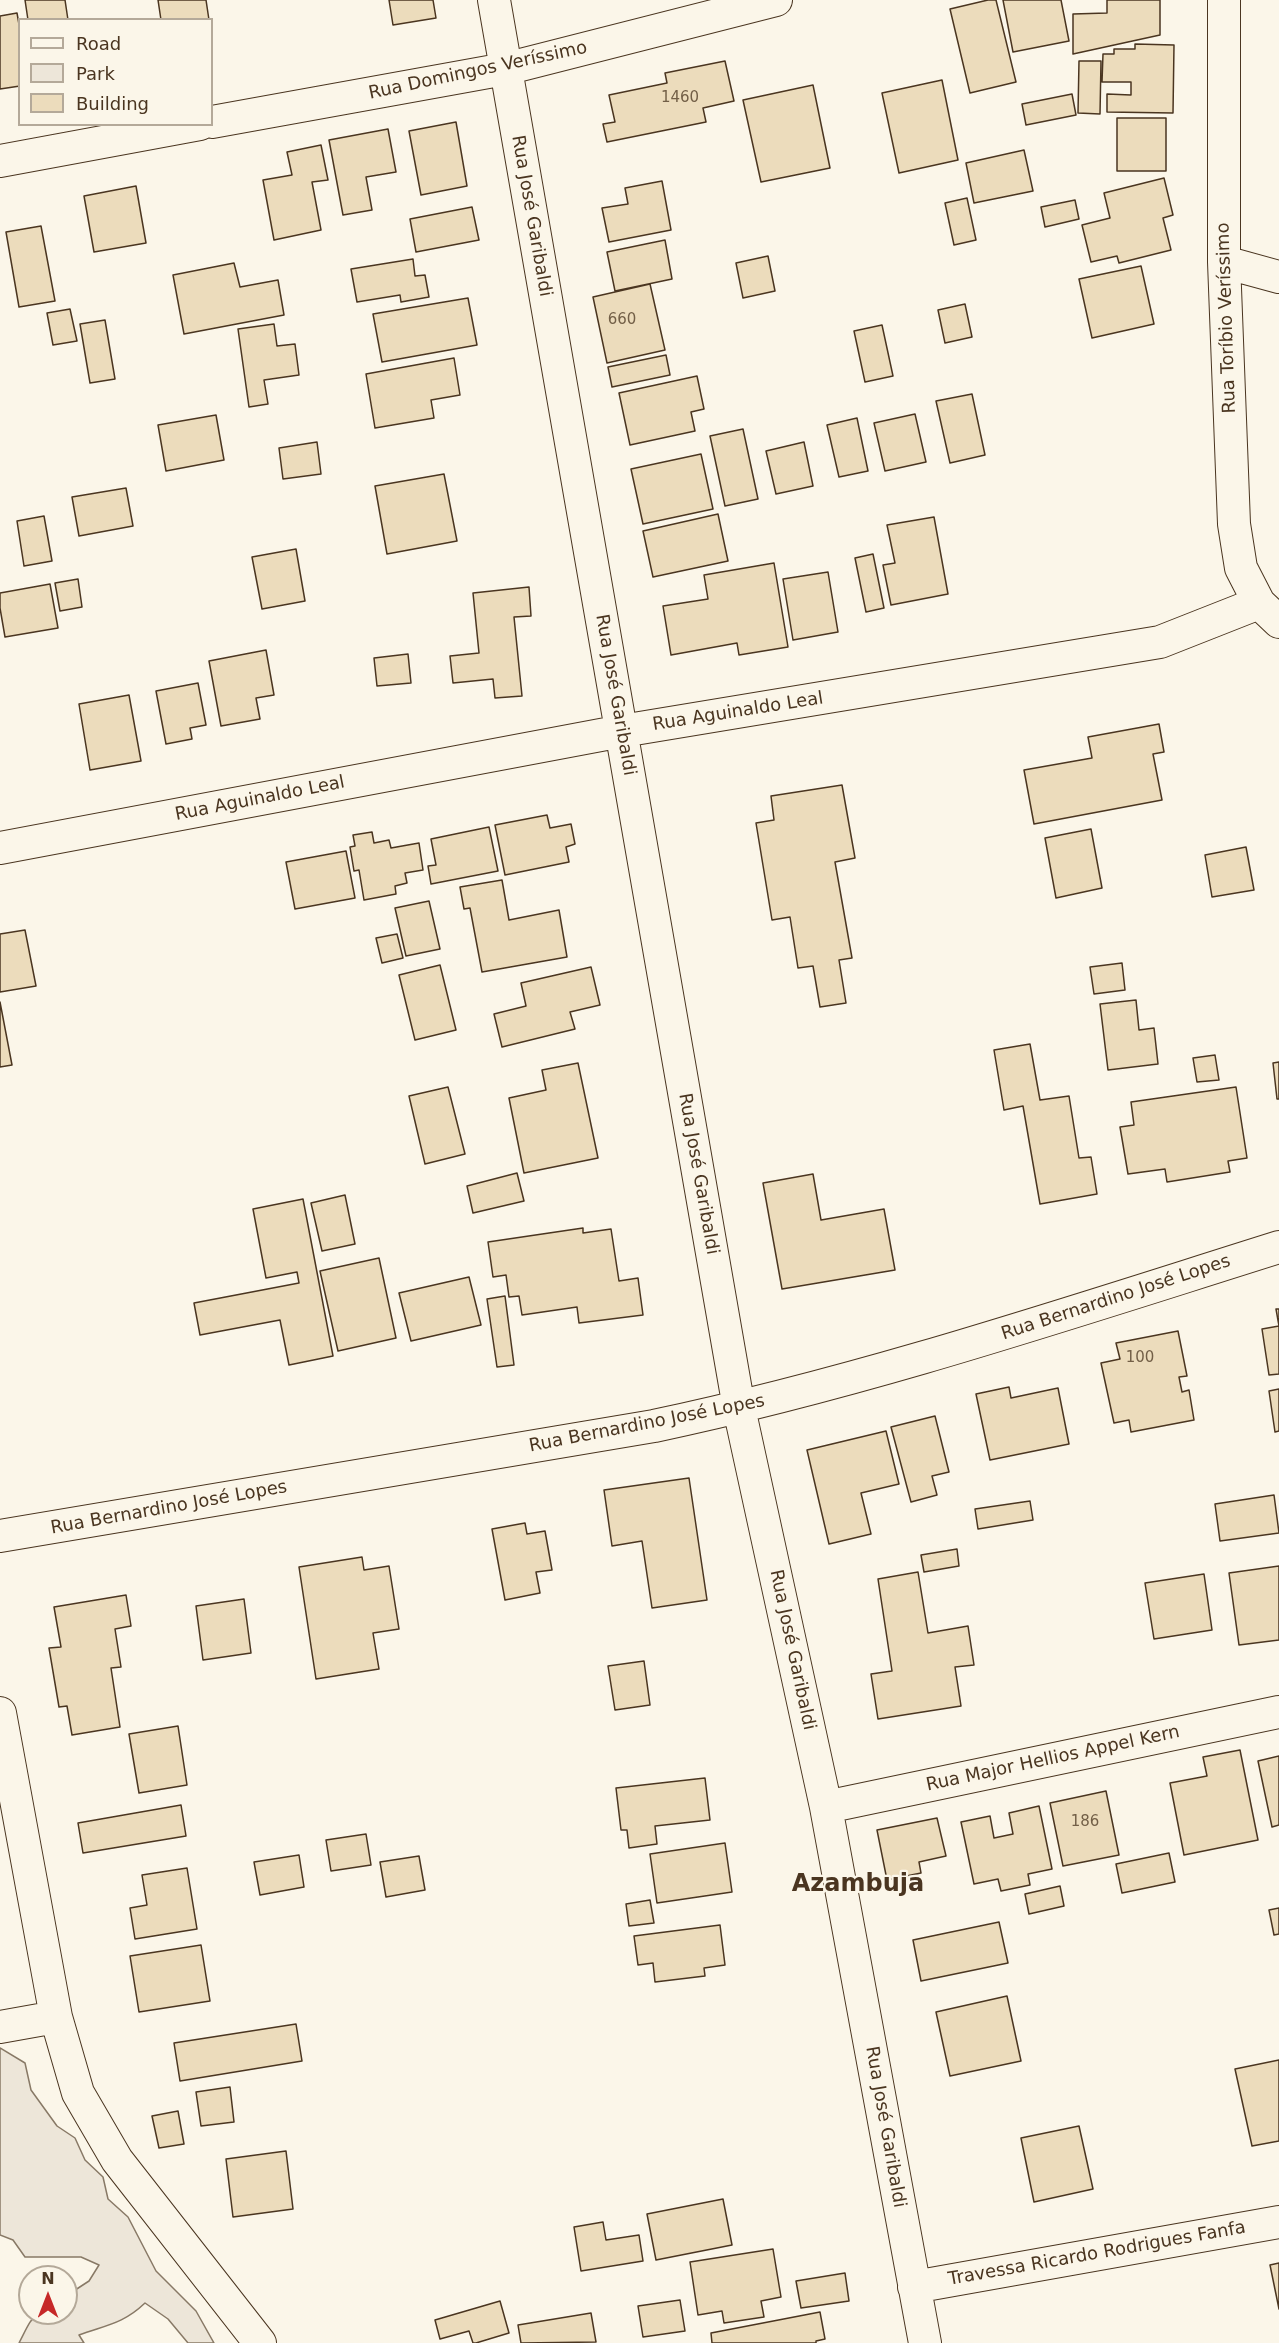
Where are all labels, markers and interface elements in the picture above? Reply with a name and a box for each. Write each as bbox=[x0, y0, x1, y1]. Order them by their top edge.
legend bbox=[18, 18, 213, 126]
text: Road bbox=[76, 33, 121, 54]
street label: Rua Domingos Veríssimo bbox=[367, 37, 589, 105]
text: Park bbox=[76, 63, 115, 84]
house number: 1460 bbox=[661, 89, 699, 107]
text: Building bbox=[76, 93, 149, 114]
street label: Rua José Garibaldi bbox=[506, 134, 556, 298]
street label: Rua Toríbio Veríssimo bbox=[1213, 222, 1241, 414]
house number: 660 bbox=[608, 311, 636, 329]
street label: Rua José Garibaldi bbox=[590, 613, 640, 777]
street label: Rua Aguinaldo Leal bbox=[651, 688, 825, 736]
street label: Rua Aguinaldo Leal bbox=[173, 772, 347, 826]
street label: Rua José Garibaldi bbox=[673, 1092, 723, 1256]
street label: Rua Bernardino José Lopes bbox=[999, 1251, 1233, 1345]
house number: 100 bbox=[1126, 1349, 1154, 1367]
street label: Rua Bernardino José Lopes bbox=[527, 1391, 767, 1457]
street label: Rua Bernardino José Lopes bbox=[49, 1477, 289, 1539]
street label: Rua José Garibaldi bbox=[764, 1568, 820, 1732]
street label: Rua Major Hellios Appel Kern bbox=[924, 1722, 1182, 1796]
house number: 186 bbox=[1071, 1813, 1099, 1831]
district label: Azambuja bbox=[792, 1871, 924, 1899]
street label: Rua José Garibaldi bbox=[860, 2045, 910, 2209]
street label: Travessa Ricardo Rodrigues Fanfa bbox=[947, 2217, 1247, 2291]
north arrow bbox=[18, 2265, 78, 2325]
text: N bbox=[41, 2269, 55, 2288]

